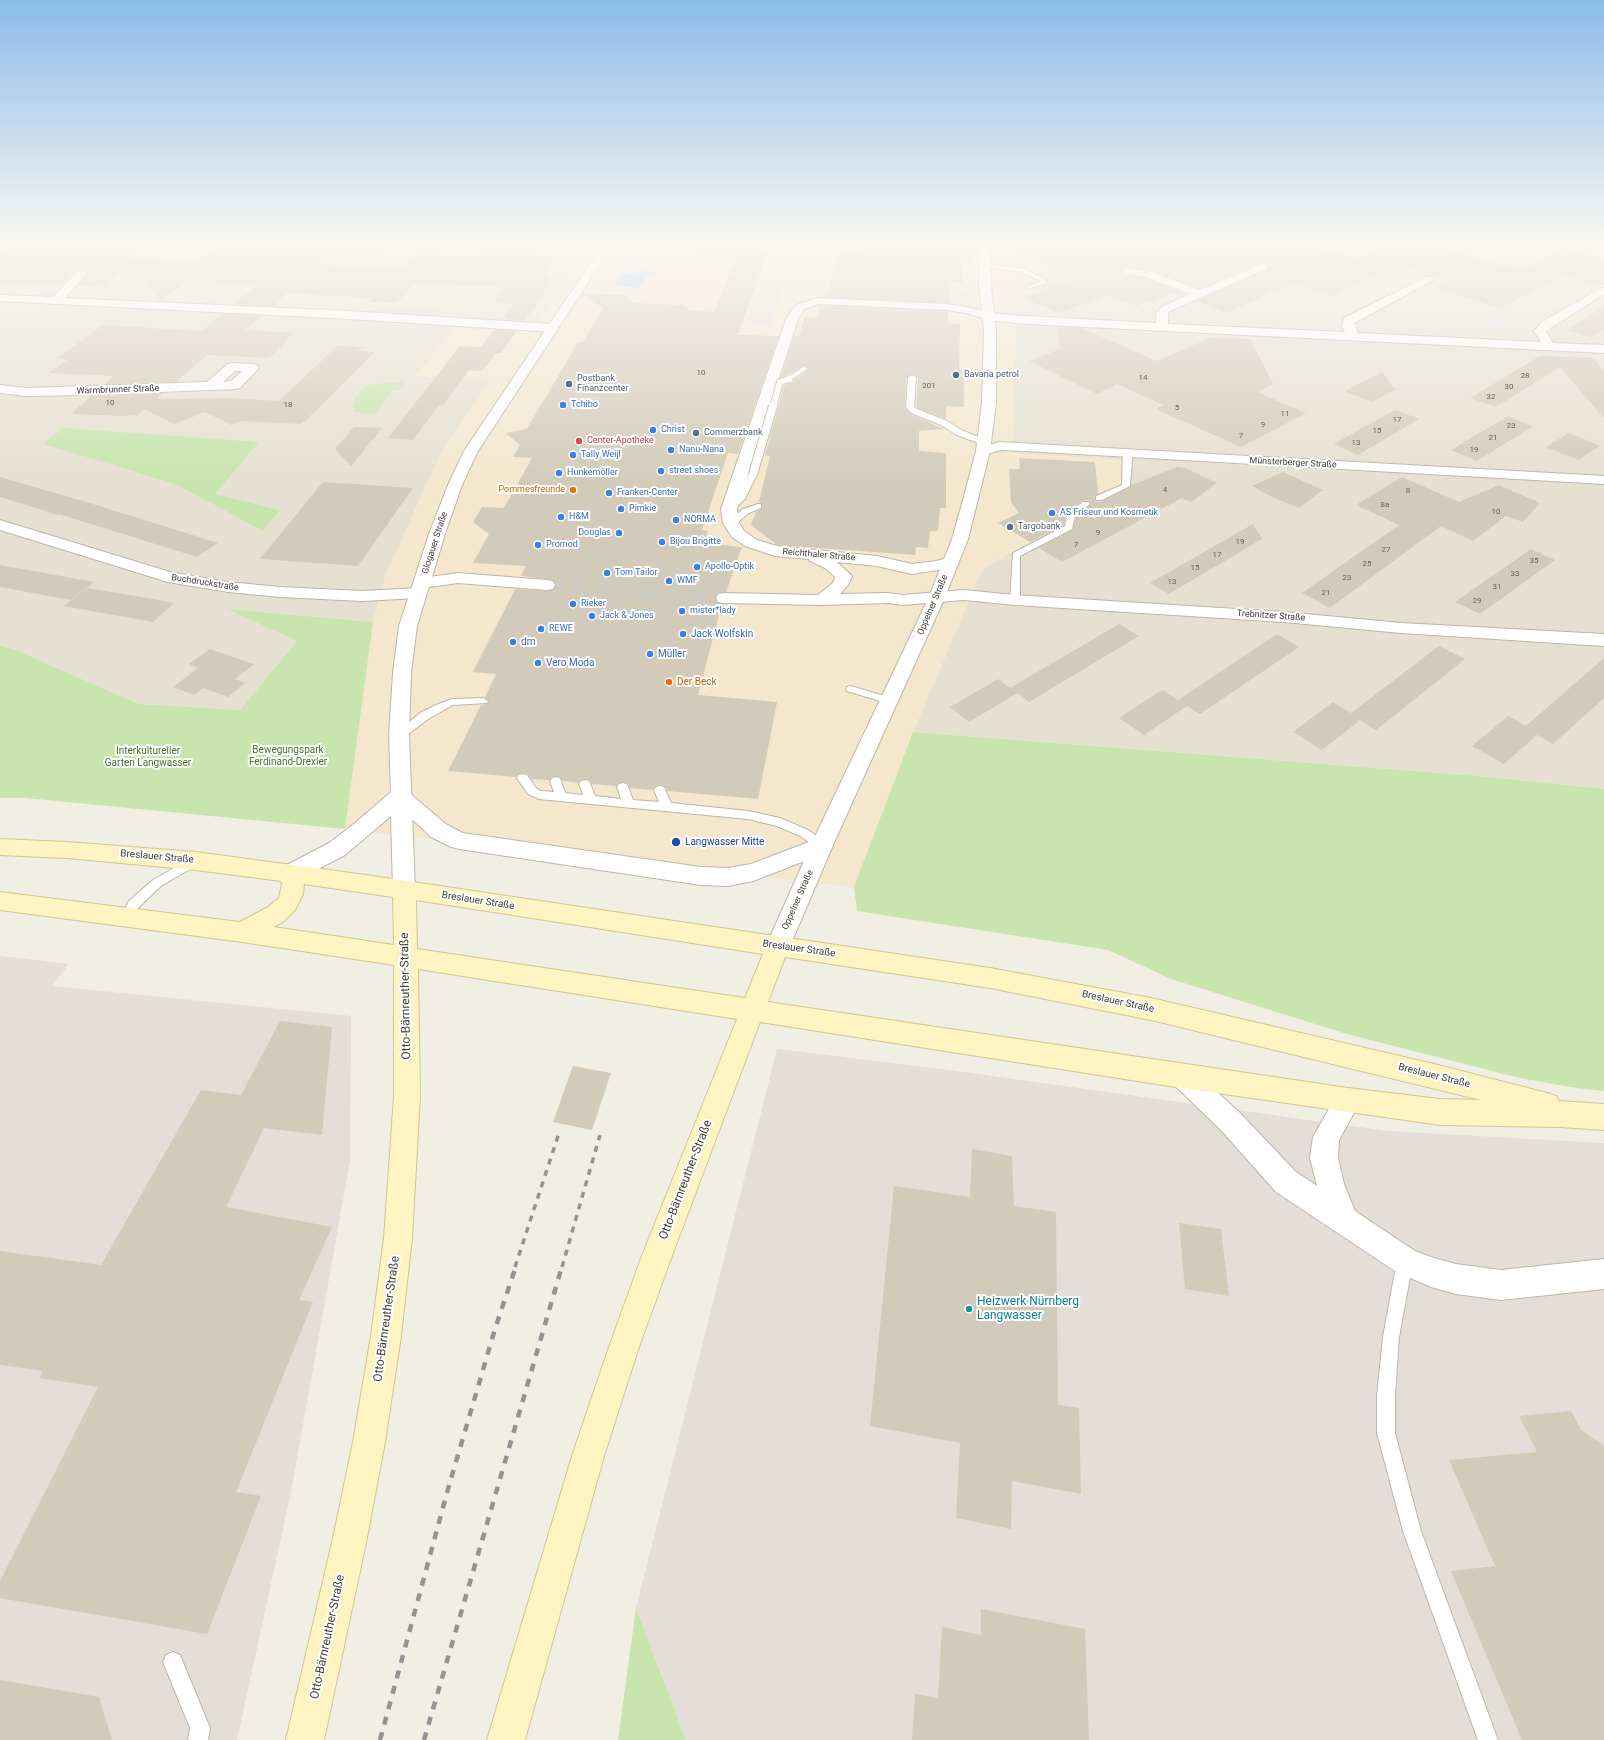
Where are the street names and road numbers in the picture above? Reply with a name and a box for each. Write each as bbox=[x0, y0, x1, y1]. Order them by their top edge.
street label: Warmbrunner Straße bbox=[76, 383, 160, 397]
street label: Münsterberger Straße bbox=[1249, 455, 1337, 471]
street label: Glogauer Straße bbox=[420, 511, 450, 575]
street label: Reichthaler Straße bbox=[782, 546, 856, 564]
street label: Buchdruckstraße bbox=[171, 572, 239, 594]
street label: Oppelner Straße bbox=[915, 573, 951, 637]
street label: Trebnitzer Straße bbox=[1236, 608, 1306, 624]
street label: Breslauer Straße bbox=[120, 848, 194, 866]
street label: Oppelner Straße bbox=[780, 868, 816, 932]
street label: Breslauer Straße bbox=[441, 889, 515, 913]
street label: Otto-Bärnreuther-Straße bbox=[398, 932, 414, 1060]
street label: Breslauer Straße bbox=[762, 938, 836, 960]
street label: Breslauer Straße bbox=[1081, 988, 1155, 1016]
street label: Breslauer Straße bbox=[1397, 1061, 1471, 1091]
street label: Otto-Bärnreuther-Straße bbox=[657, 1118, 715, 1242]
street label: Otto-Bärnreuther-Straße bbox=[371, 1255, 403, 1383]
street label: Otto-Bärnreuther-Straße bbox=[308, 1573, 348, 1701]

